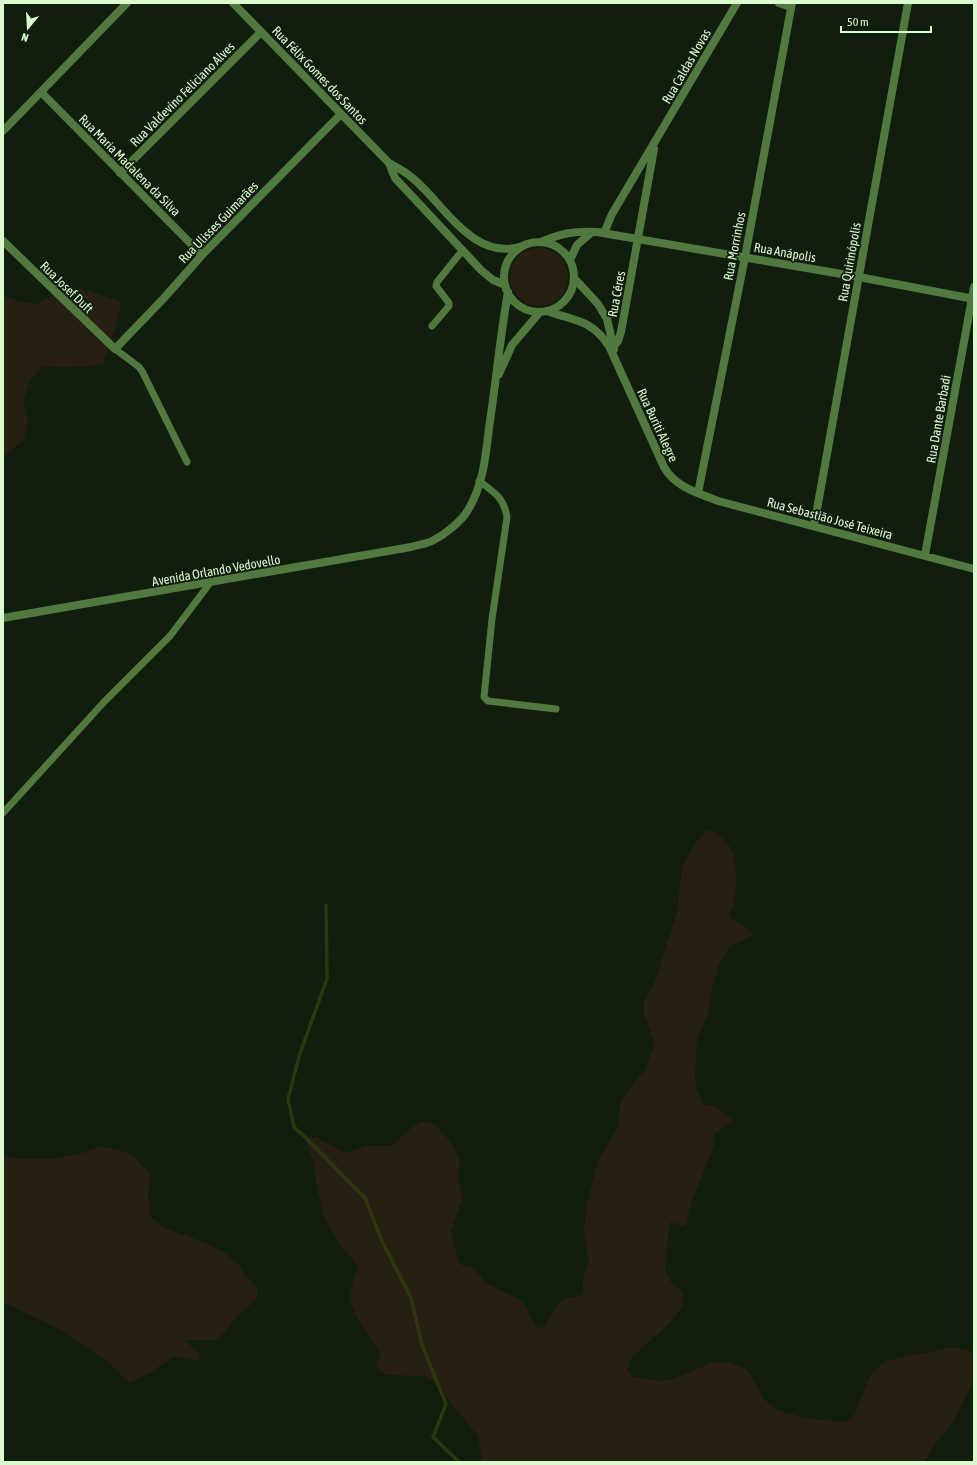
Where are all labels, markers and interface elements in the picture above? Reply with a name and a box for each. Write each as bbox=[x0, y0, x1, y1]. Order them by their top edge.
north arrow bbox=[8, 8, 48, 48]
scale bar bbox=[841, 8, 931, 34]
text: 50 m bbox=[847, 15, 869, 29]
street label: Rua Félix Gomes dos Santos bbox=[269, 23, 371, 128]
street label: Rua Caldas Novas bbox=[659, 26, 714, 106]
text: N bbox=[20, 31, 30, 44]
street label: Rua Valdevino Feliciano Alves bbox=[127, 39, 238, 150]
street label: Rua Maria Madalena da Silva bbox=[76, 111, 184, 219]
street label: Rua Ulisses Guimarães bbox=[176, 178, 261, 266]
street label: Rua Morrinhos bbox=[721, 210, 749, 282]
street label: Rua Quirinópolis bbox=[835, 221, 864, 303]
street label: Rua Anápolis bbox=[753, 240, 817, 265]
street label: Rua Josef Duft bbox=[37, 258, 96, 316]
street label: Rua Céres bbox=[605, 269, 628, 318]
street label: Rua Dante Barbadi bbox=[923, 374, 954, 464]
street label: Rua Buriti Alegre bbox=[634, 386, 681, 464]
street label: Rua Sebastião José Teixeira bbox=[765, 494, 894, 542]
street label: Avenida Orlando Vedovello bbox=[151, 552, 281, 589]

